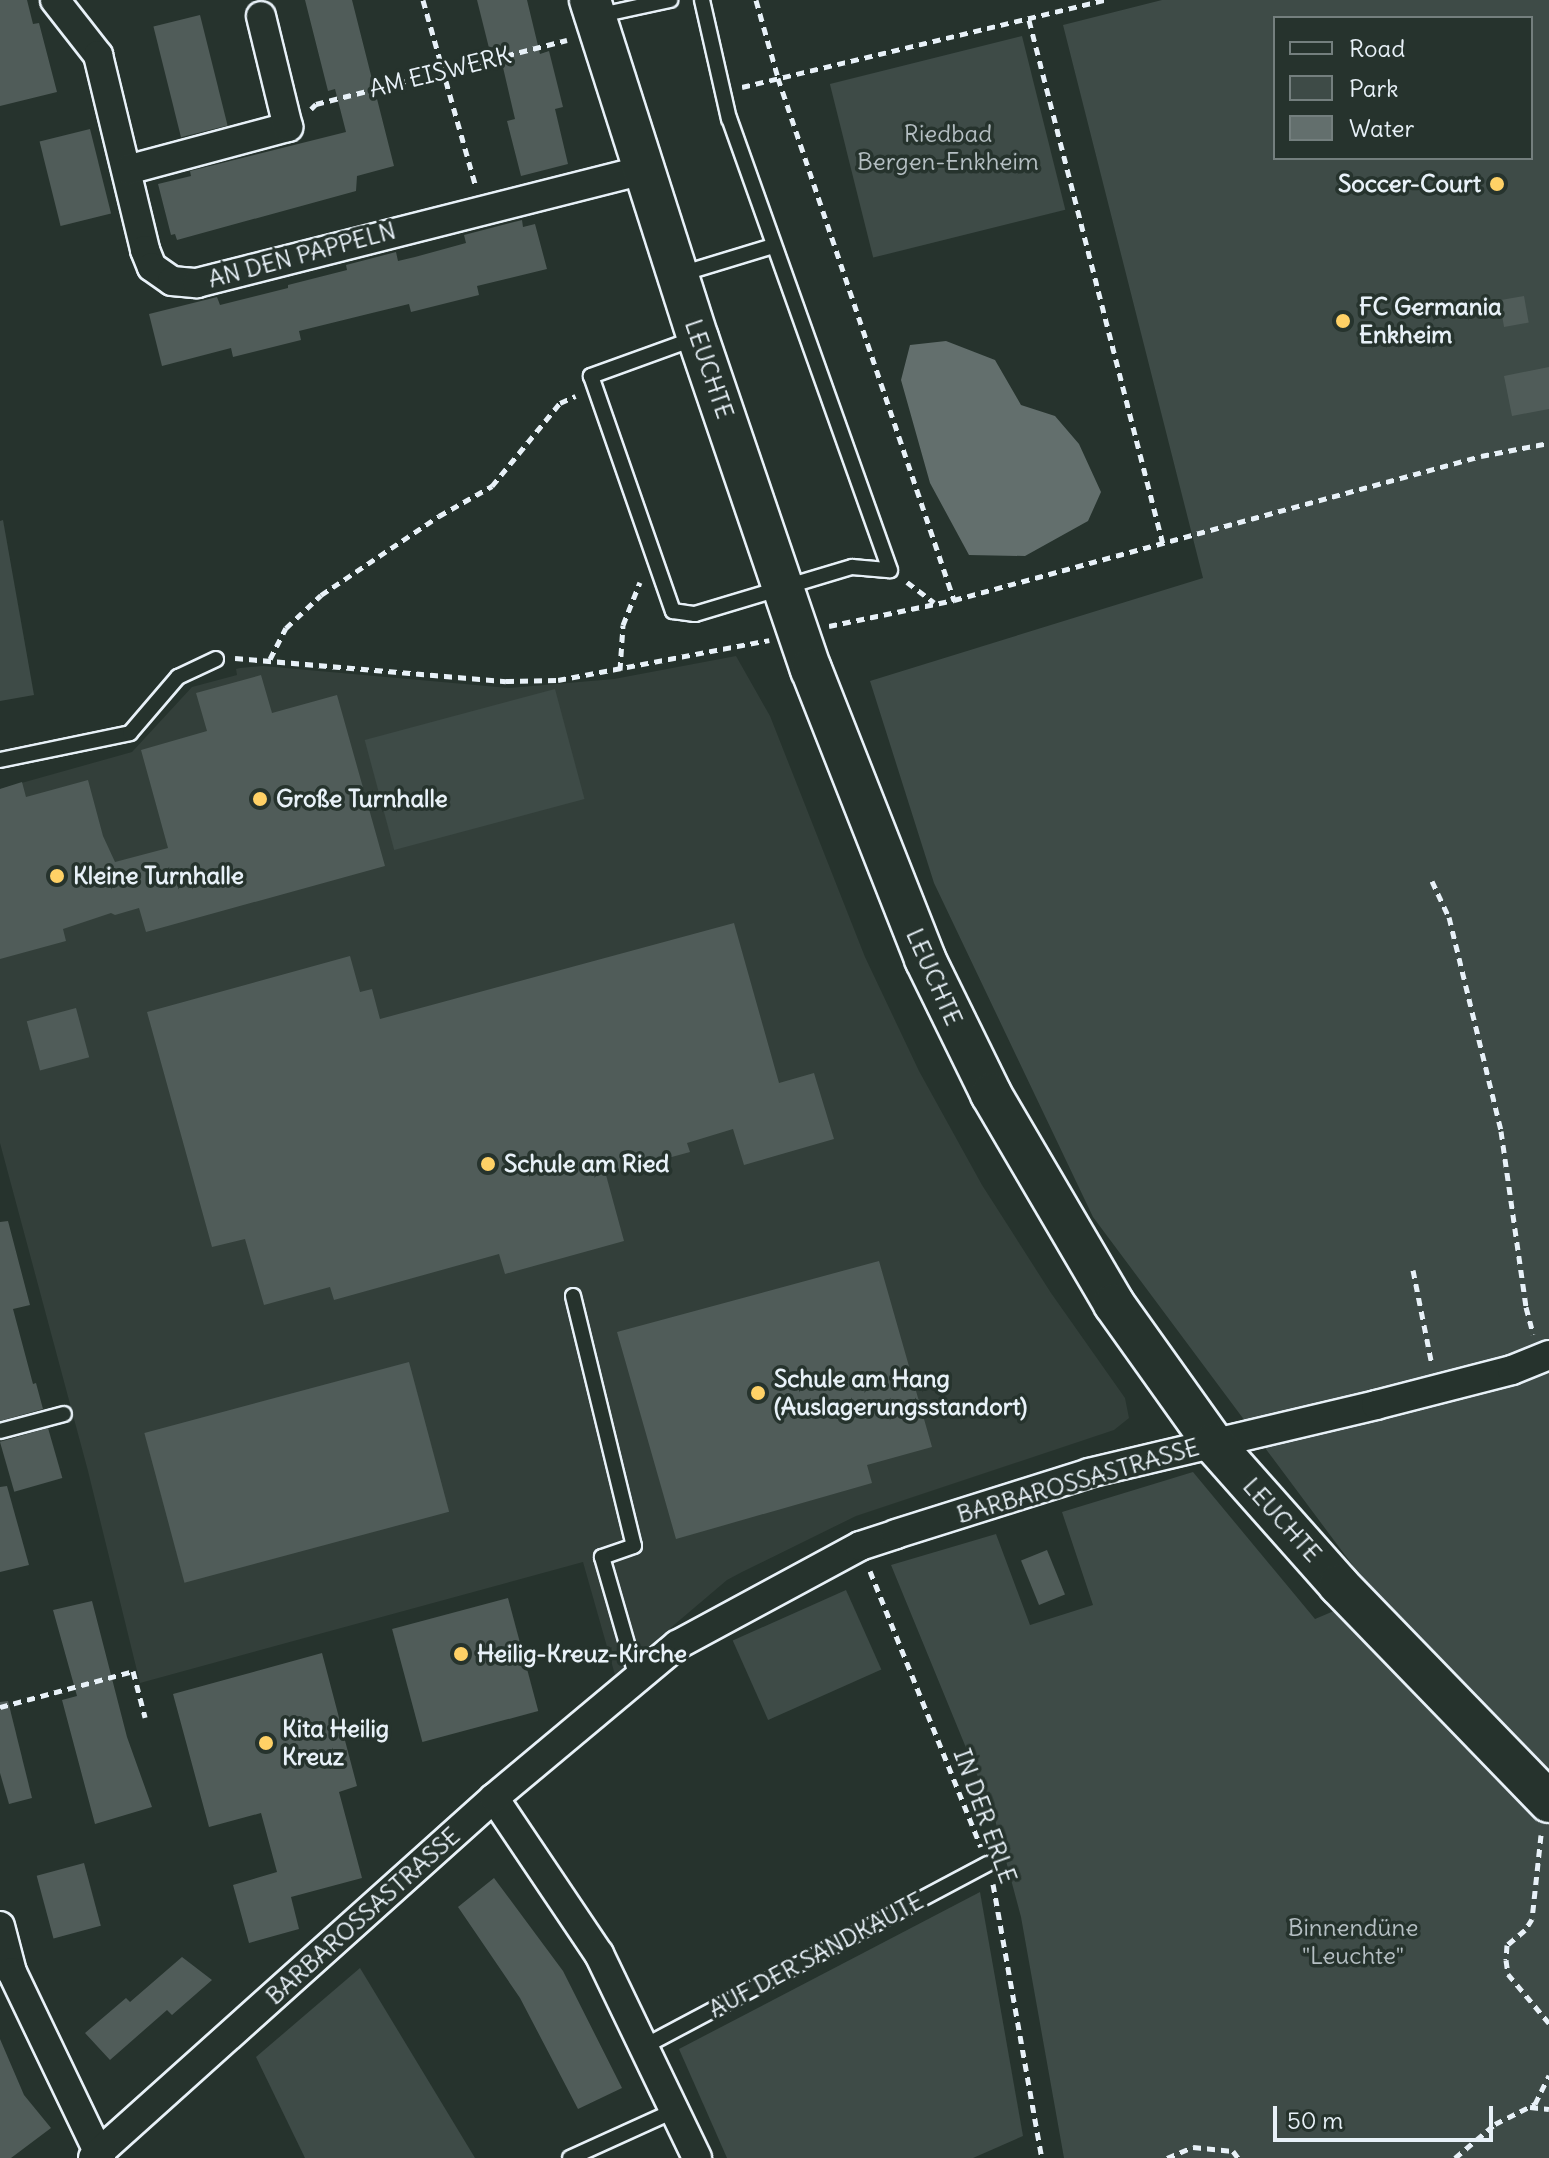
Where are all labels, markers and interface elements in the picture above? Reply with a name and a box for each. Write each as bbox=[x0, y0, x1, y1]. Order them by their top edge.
legend bbox=[1273, 16, 1533, 160]
text: Road bbox=[1349, 33, 1405, 63]
street label: AM EISWERK bbox=[366, 41, 514, 103]
text: Park bbox=[1349, 73, 1399, 103]
text: Water bbox=[1349, 113, 1414, 143]
park label: Riedbad Bergen-Enkheim bbox=[857, 120, 1039, 176]
place label: Soccer-Court bbox=[1338, 170, 1481, 198]
marker: Soccer-Court bbox=[1488, 175, 1506, 193]
street label: AN DEN PAPPELN bbox=[205, 216, 399, 294]
place label: FC Germania Enkheim bbox=[1359, 293, 1502, 349]
marker: FC Germania Enkheim bbox=[1334, 312, 1352, 330]
street label: LEUCHTE bbox=[679, 316, 739, 422]
place label: Große Turnhalle bbox=[276, 785, 448, 813]
marker: Große Turnhalle bbox=[251, 790, 269, 808]
place label: Kleine Turnhalle bbox=[73, 862, 244, 890]
marker: Kleine Turnhalle bbox=[48, 867, 66, 885]
street label: LEUCHTE bbox=[900, 924, 968, 1030]
place label: Schule am Ried bbox=[504, 1150, 669, 1178]
marker: Schule am Ried bbox=[479, 1155, 497, 1173]
place label: Schule am Hang (Auslagerungsstandort) bbox=[774, 1365, 1027, 1421]
marker: Schule am Hang (Auslagerungsstandort) bbox=[749, 1384, 767, 1402]
street label: BARBAROSSASTRASSE bbox=[954, 1433, 1202, 1529]
street label: LEUCHTE bbox=[1237, 1472, 1327, 1568]
place label: Heilig-Kreuz-Kirche bbox=[477, 1640, 687, 1668]
marker: Heilig-Kreuz-Kirche bbox=[452, 1645, 470, 1663]
place label: Kita Heilig Kreuz bbox=[282, 1715, 389, 1771]
marker: Kita Heilig Kreuz bbox=[257, 1734, 275, 1752]
street label: IN DER ERLE bbox=[947, 1745, 1023, 1887]
street label: BARBAROSSASTRASSE bbox=[260, 1821, 466, 2011]
street label: AUF DER SANDKAUTE bbox=[704, 1886, 928, 2024]
park label: Binnendüne "Leuchte" bbox=[1288, 1914, 1418, 1970]
scale bar bbox=[1277, 2090, 1497, 2140]
text: 50 m bbox=[1287, 2105, 1343, 2135]

